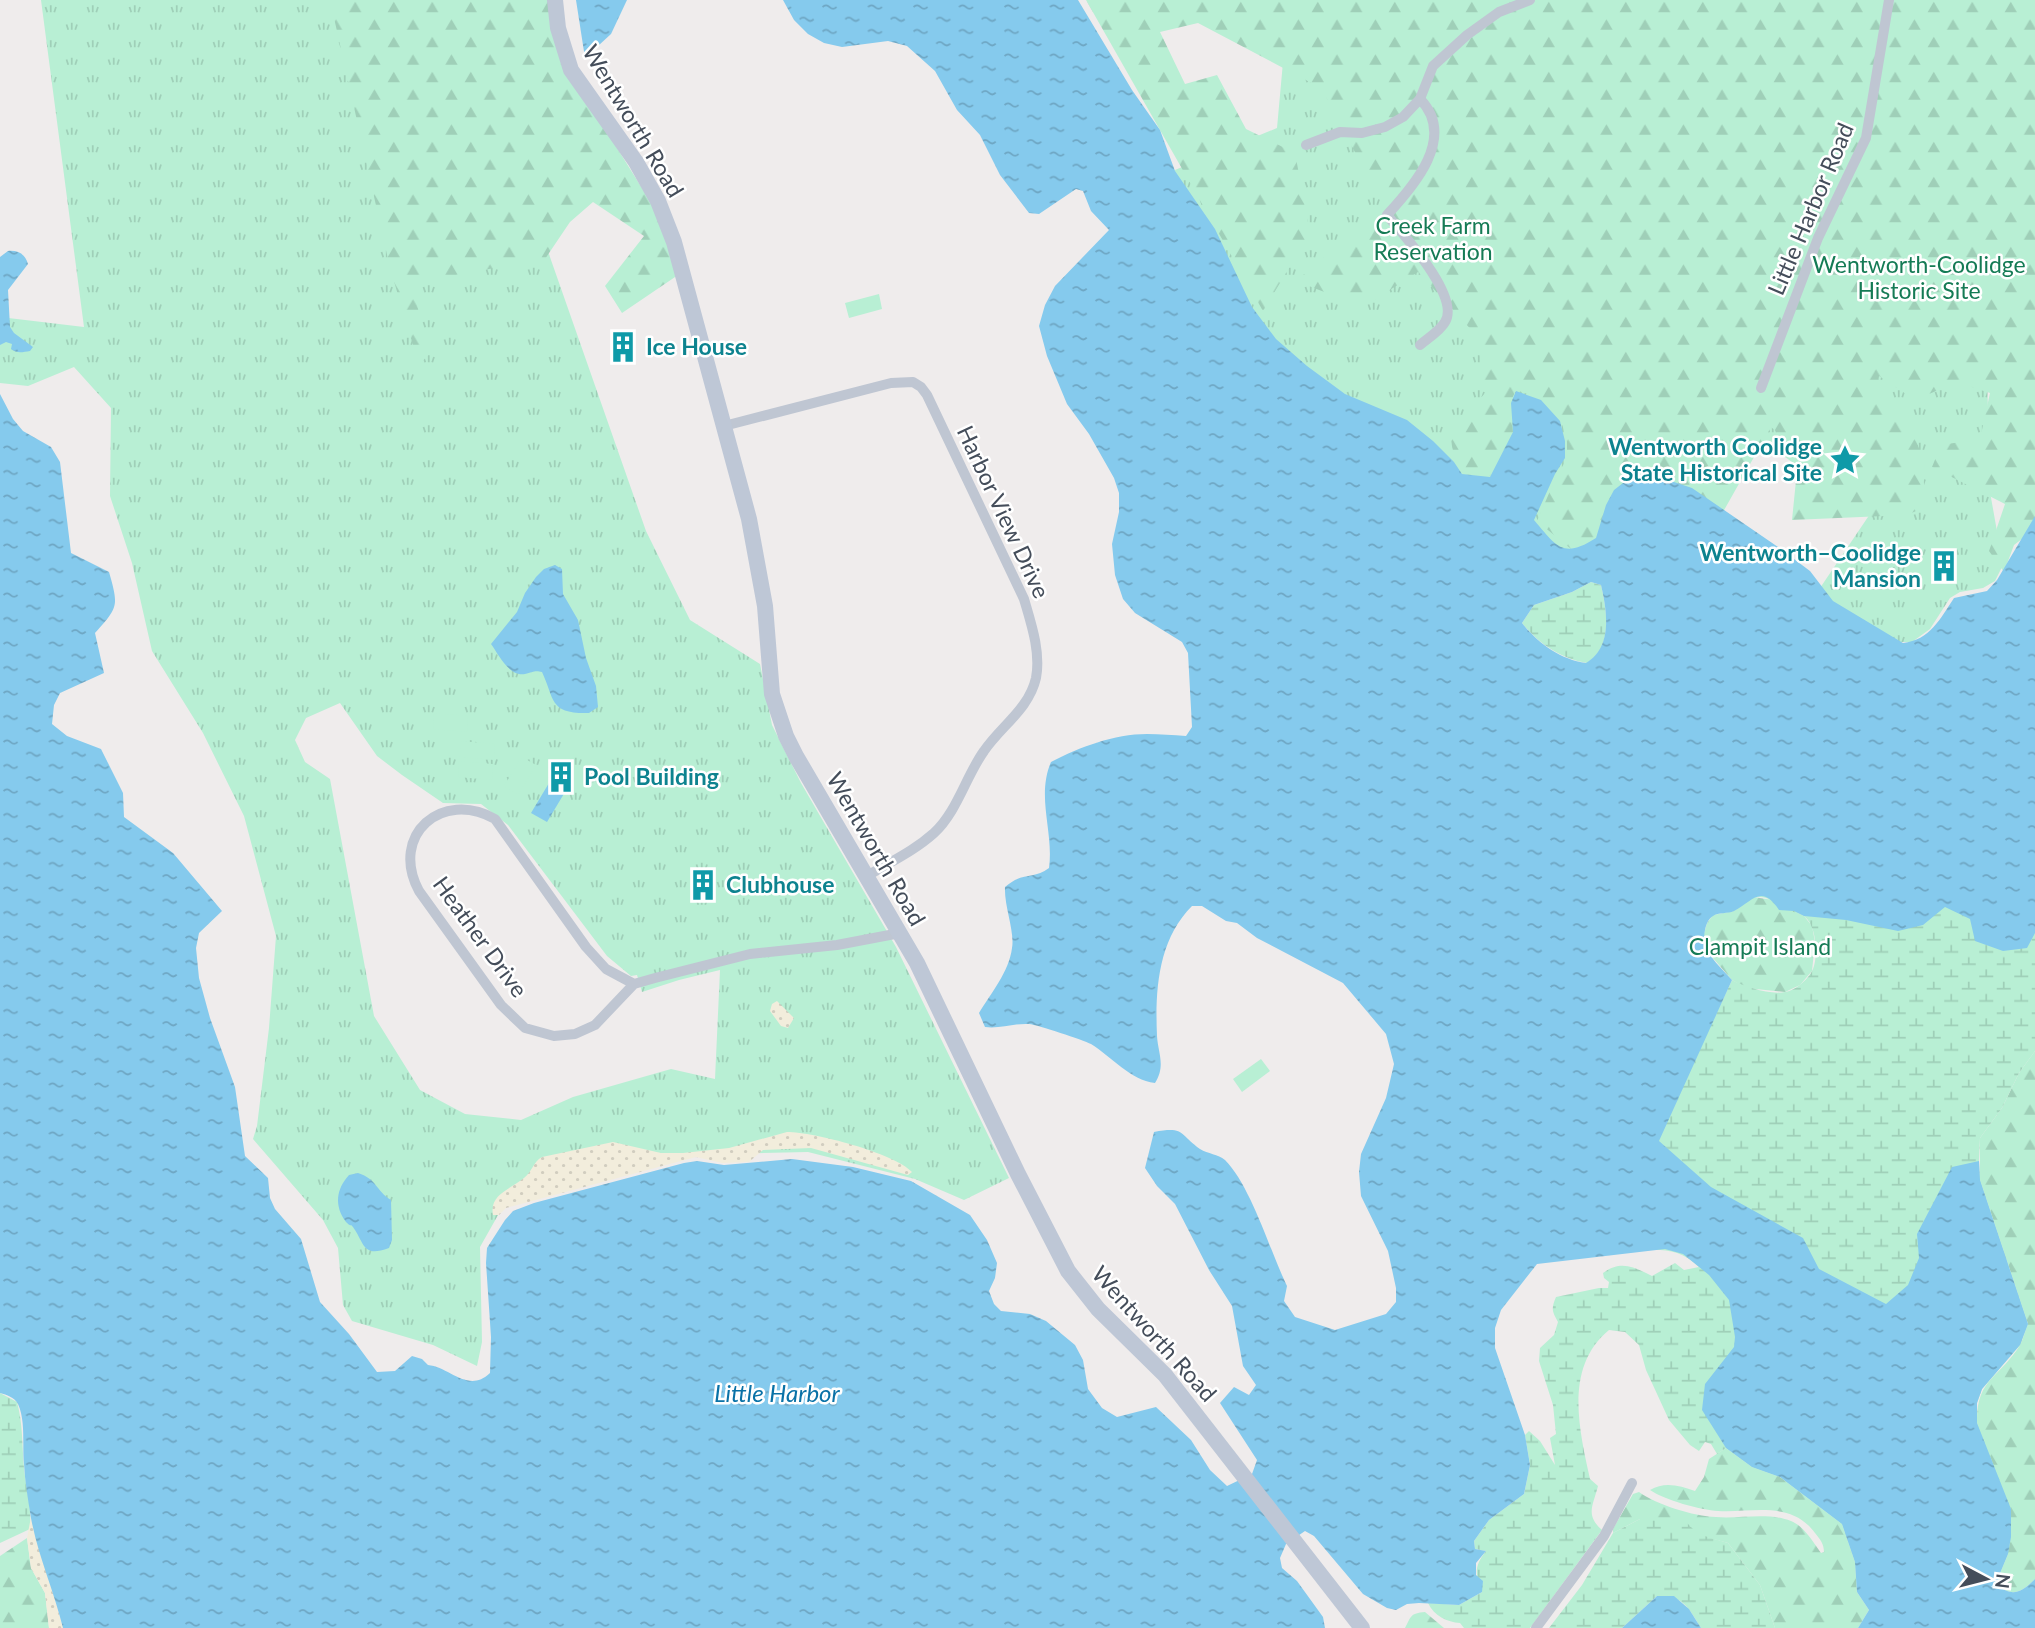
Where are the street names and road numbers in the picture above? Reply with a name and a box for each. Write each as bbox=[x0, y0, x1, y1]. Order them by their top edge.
street label: Wentworth Road bbox=[577, 39, 690, 202]
street label: Little Harbor Road bbox=[1761, 118, 1859, 299]
street label: Harbor View Drive bbox=[952, 421, 1056, 602]
street label: Wentworth Road bbox=[822, 767, 932, 930]
street label: Heather Drive bbox=[428, 871, 534, 1002]
street label: Wentworth Road bbox=[1086, 1260, 1223, 1407]

